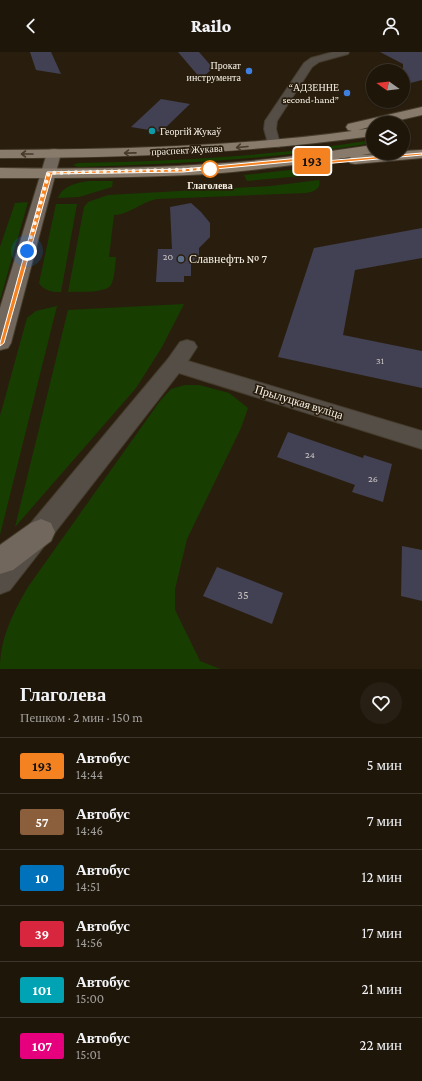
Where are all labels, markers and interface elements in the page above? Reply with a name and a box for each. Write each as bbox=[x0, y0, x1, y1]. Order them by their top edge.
icon: back bbox=[20, 15, 42, 37]
icon: person bbox=[380, 15, 402, 37]
text: Railo bbox=[191, 16, 231, 36]
place label: Прокат инструмента bbox=[187, 60, 242, 83]
north arrow bbox=[366, 64, 410, 108]
map controls bbox=[366, 64, 410, 160]
marker: Прокат инструмента bbox=[244, 66, 254, 76]
place label: “АДЗЕННЕ second-hand” bbox=[283, 82, 339, 105]
marker: “АДЗЕННЕ second-hand” bbox=[342, 88, 352, 98]
button: layers bbox=[366, 116, 410, 160]
marker: Георгій Жукаў bbox=[147, 126, 157, 136]
place label: Георгій Жукаў bbox=[160, 126, 221, 137]
street label: праспект Жукава bbox=[151, 143, 224, 157]
one-way arrow bbox=[236, 143, 249, 150]
line badge: 193 bbox=[289, 148, 335, 174]
one-way arrow bbox=[123, 149, 136, 156]
one-way arrow bbox=[21, 150, 34, 158]
text: 193 bbox=[302, 153, 322, 169]
marker: Глаголева bbox=[201, 160, 219, 178]
place label: Глаголева bbox=[187, 180, 233, 191]
your location bbox=[17, 241, 37, 261]
house number: 20 bbox=[163, 251, 174, 262]
place label: Славнефть № 7 bbox=[189, 252, 267, 266]
marker: Славнефть № 7 bbox=[176, 254, 186, 264]
house number: 31 bbox=[376, 355, 384, 366]
street label: Прылуцкая вуліца bbox=[253, 382, 346, 422]
house number: 24 bbox=[305, 449, 315, 460]
house number: 26 bbox=[368, 473, 378, 484]
house number: 35 bbox=[237, 588, 249, 602]
button: heart bbox=[360, 682, 402, 724]
text: Глаголева bbox=[20, 684, 106, 705]
text: Пешком · 2 мин · 150 m bbox=[20, 710, 143, 725]
text: Автобус bbox=[76, 750, 130, 766]
text: 5 мин bbox=[367, 757, 402, 773]
text: 193 bbox=[32, 758, 52, 774]
text: 14:44 bbox=[76, 767, 103, 782]
text: Автобус bbox=[76, 806, 130, 822]
text: 7 мин bbox=[367, 813, 402, 829]
text: 57 bbox=[35, 814, 49, 830]
text: 14:46 bbox=[76, 823, 103, 838]
text: Автобус bbox=[76, 862, 130, 878]
text: 12 мин bbox=[362, 869, 402, 885]
text: 10 bbox=[35, 870, 49, 886]
text: 14:51 bbox=[76, 879, 100, 894]
text: Автобус bbox=[76, 918, 130, 934]
text: 17 мин bbox=[362, 925, 402, 941]
text: 39 bbox=[35, 926, 49, 942]
text: 14:56 bbox=[76, 935, 103, 950]
text: Автобус bbox=[76, 974, 130, 990]
text: 21 мин bbox=[362, 981, 402, 997]
text: 101 bbox=[33, 982, 51, 998]
text: 15:00 bbox=[76, 991, 104, 1006]
text: Автобус bbox=[76, 1030, 130, 1046]
text: 22 мин bbox=[359, 1037, 402, 1053]
text: 107 bbox=[32, 1038, 52, 1054]
text: 15:01 bbox=[76, 1047, 101, 1062]

